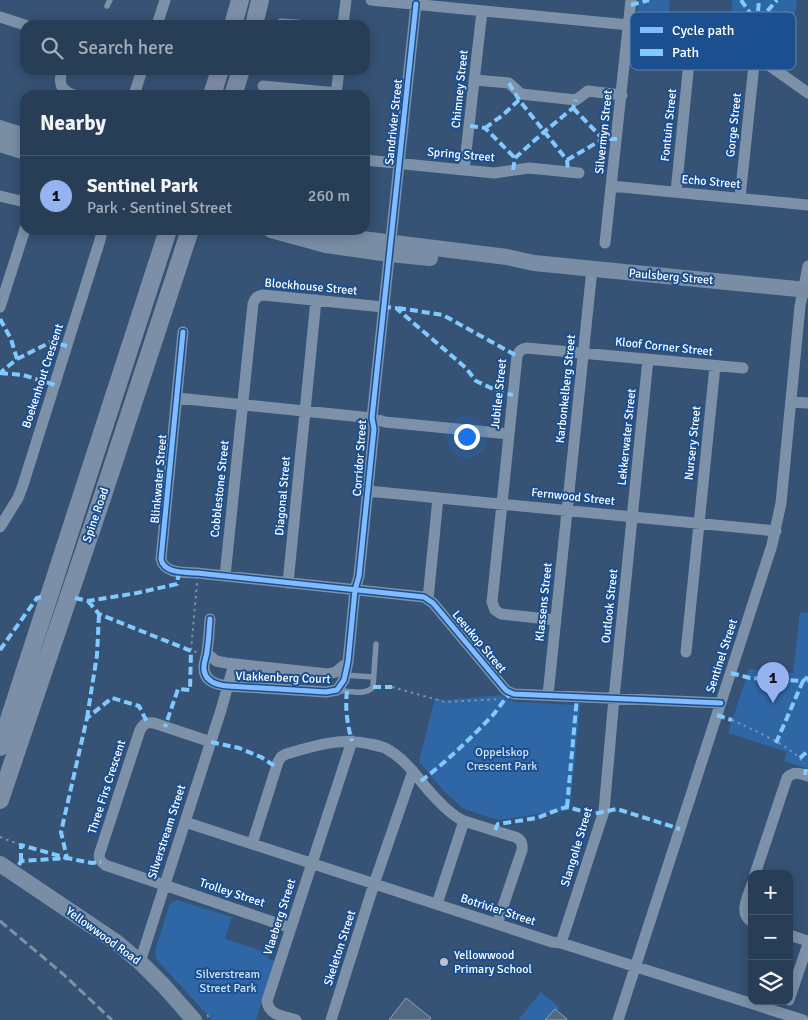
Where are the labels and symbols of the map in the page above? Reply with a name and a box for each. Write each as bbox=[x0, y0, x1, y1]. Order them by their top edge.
legend bbox=[630, 12, 796, 70]
text: Cycle path bbox=[672, 22, 734, 39]
text: Path bbox=[672, 44, 699, 61]
street label: Chimney Street bbox=[448, 49, 472, 129]
street label: Sandrivier Street bbox=[382, 78, 406, 166]
street label: Fontuin Street bbox=[658, 88, 680, 162]
street label: Silvermyn Street bbox=[592, 89, 616, 175]
street label: Gorge Street bbox=[723, 92, 745, 158]
street label: Spring Street bbox=[427, 145, 495, 165]
street label: Echo Street bbox=[681, 172, 741, 192]
street label: Paulsberg Street bbox=[628, 266, 714, 288]
street label: Blockhouse Street bbox=[264, 275, 358, 299]
street label: Boekenhout Crescent bbox=[19, 322, 67, 430]
street label: Karbonkelberg Street bbox=[553, 334, 579, 444]
street label: Kloof Corner Street bbox=[614, 334, 714, 360]
street label: Jubilee Street bbox=[488, 358, 510, 430]
street label: Lekkerwater Street bbox=[614, 388, 640, 486]
street label: Nursery Street bbox=[682, 405, 704, 481]
street label: Corridor Street bbox=[350, 419, 370, 497]
your location bbox=[454, 424, 480, 450]
street label: Blinkwater Street bbox=[148, 434, 170, 524]
street label: Cobblestone Street bbox=[207, 440, 233, 538]
street label: Diagonal Street bbox=[272, 456, 294, 536]
street label: Fernwood Street bbox=[530, 485, 616, 509]
street label: Spine Road bbox=[80, 486, 112, 544]
street label: Klassens Street bbox=[532, 562, 556, 642]
street label: Outlook Street bbox=[599, 568, 621, 644]
street label: Leeukop Street bbox=[449, 608, 509, 676]
street label: Sentinel Street bbox=[703, 617, 741, 695]
pin: 1 bbox=[757, 662, 789, 703]
street label: Vlakkenberg Court bbox=[235, 669, 331, 687]
street label: Three Firs Crescent bbox=[85, 738, 129, 836]
park label: Oppelskop Crescent Park bbox=[467, 745, 537, 774]
street label: Silverstream Street bbox=[145, 783, 189, 881]
street label: Slangolie Street bbox=[558, 806, 596, 888]
street label: Trolley Street bbox=[197, 875, 267, 911]
street label: Vlaeberg Street bbox=[261, 877, 299, 957]
street label: Botrivier Street bbox=[458, 891, 538, 929]
street label: Yellowwood Road bbox=[63, 904, 143, 968]
street label: Skeleton Street bbox=[321, 908, 359, 988]
place label: Yellowwood Primary School bbox=[454, 948, 532, 977]
marker: Yellowwood Primary School bbox=[438, 956, 450, 968]
park label: Silverstream Street Park bbox=[196, 967, 260, 996]

